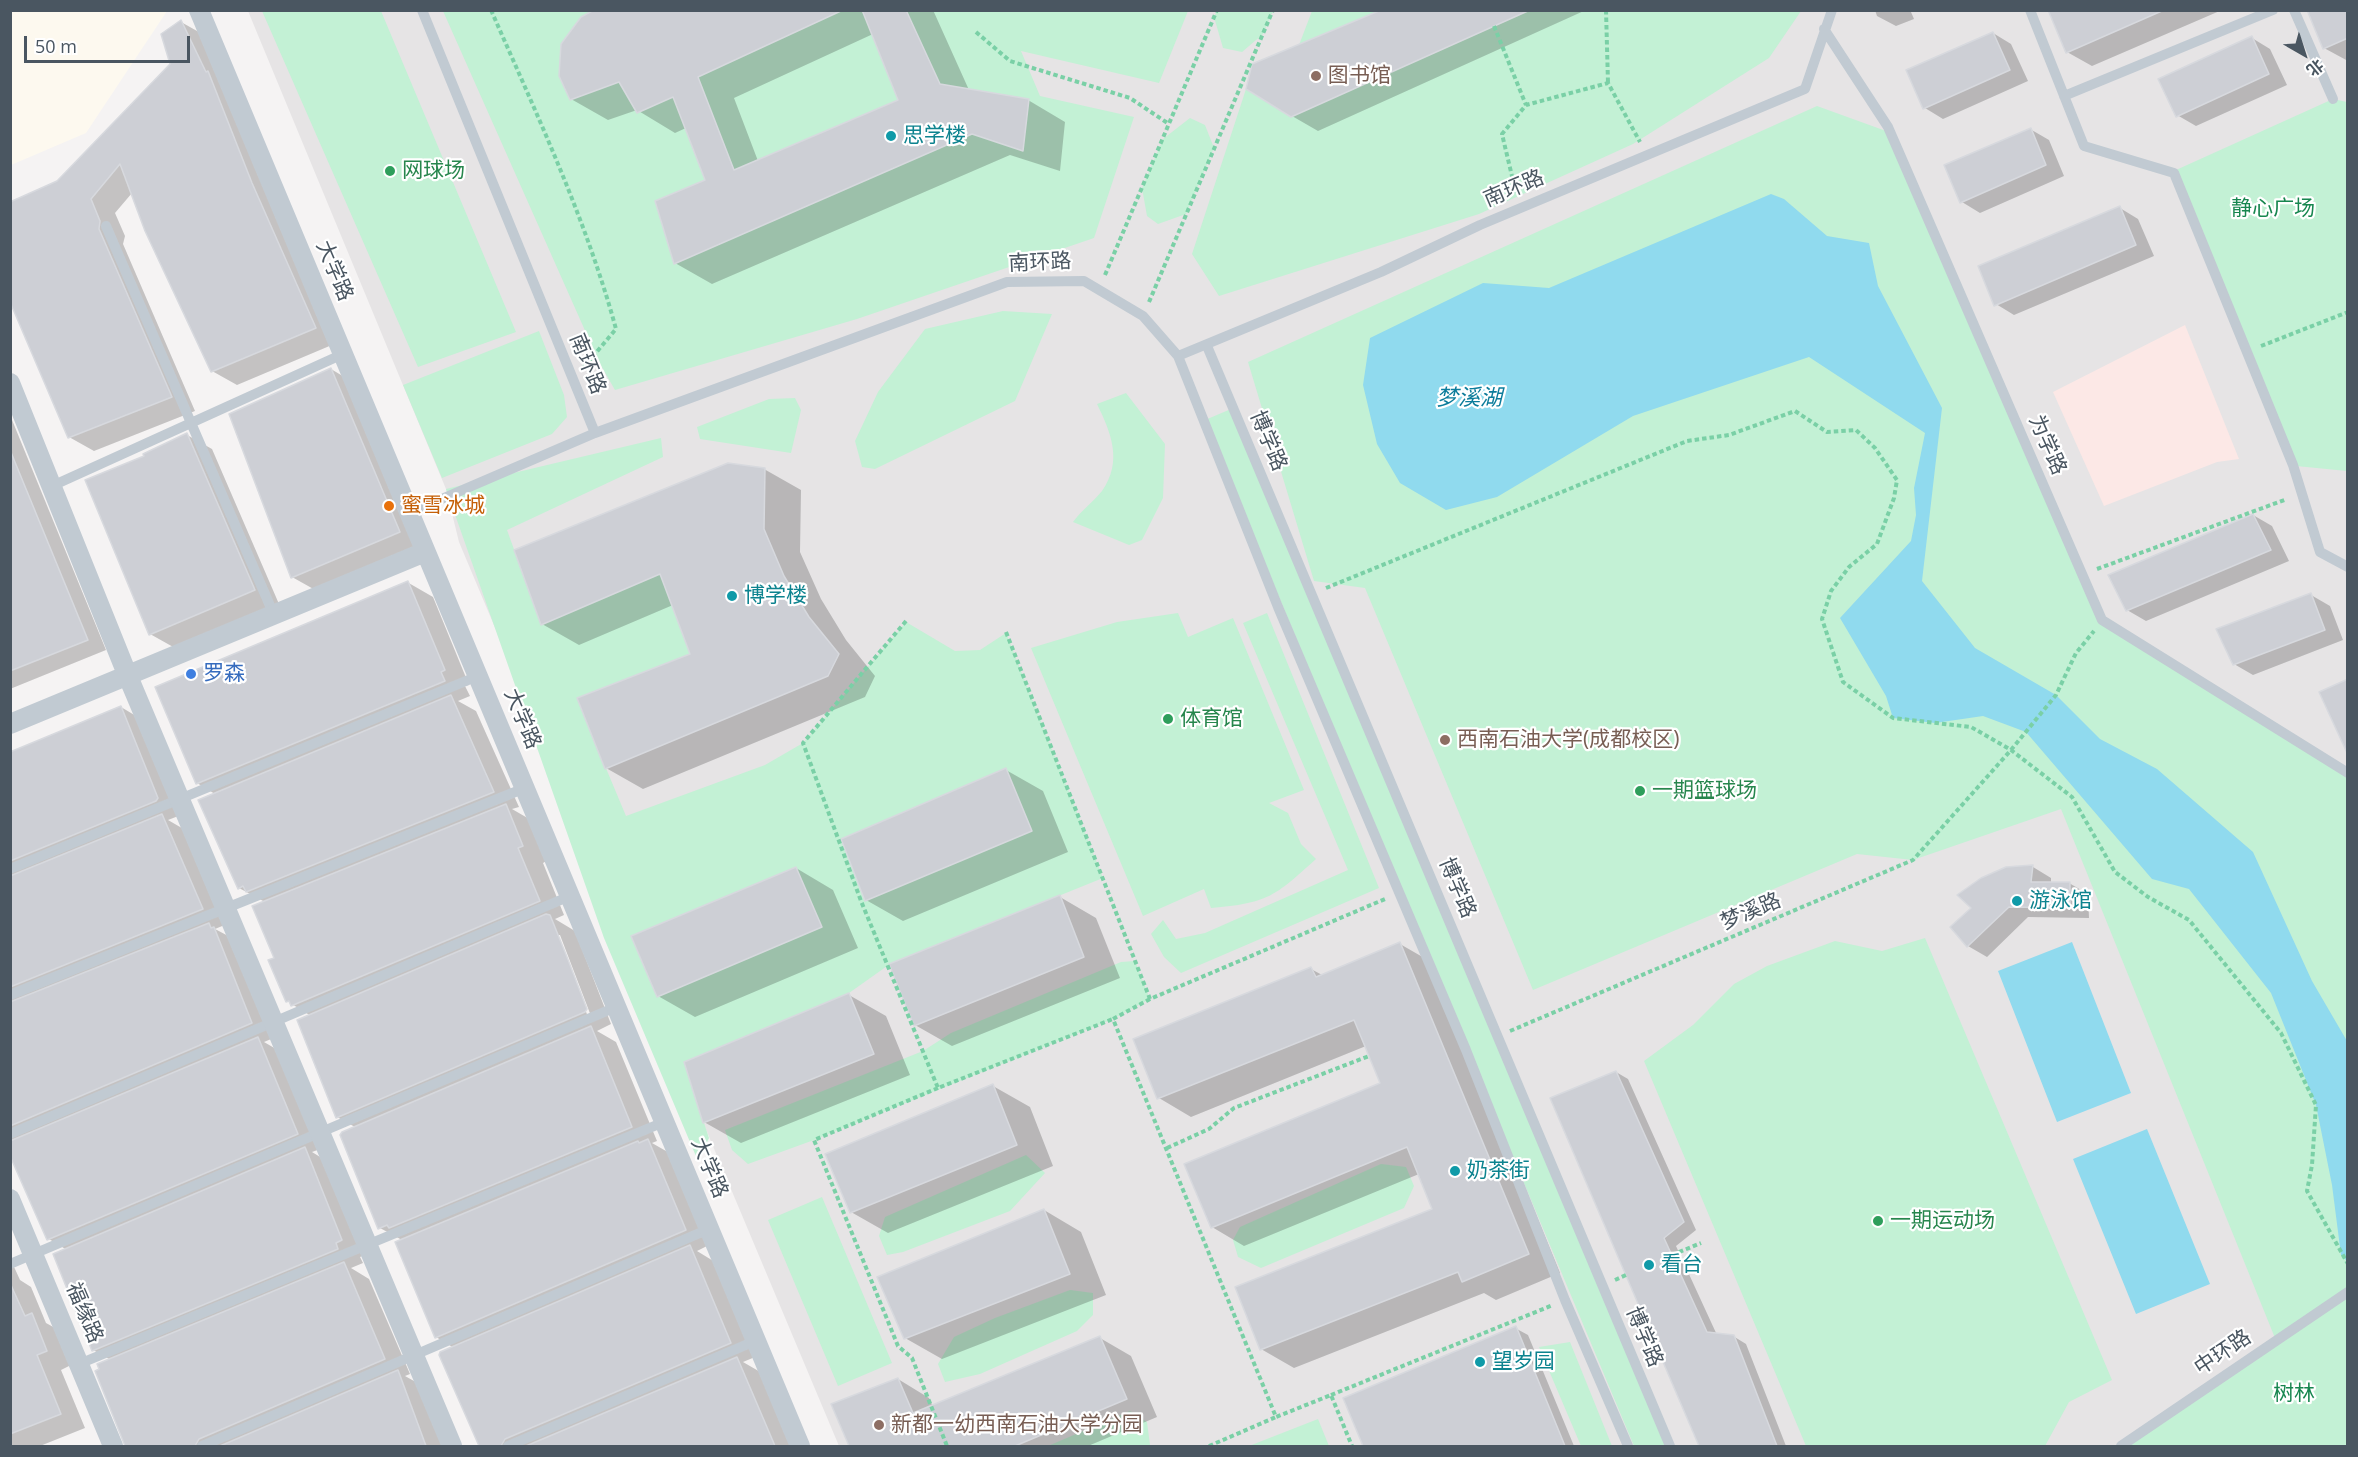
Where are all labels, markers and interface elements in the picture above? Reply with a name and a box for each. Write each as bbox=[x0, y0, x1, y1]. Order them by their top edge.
scale bar bbox=[27, 24, 194, 62]
north arrow bbox=[2274, 24, 2334, 84]
text: 50 m bbox=[35, 34, 77, 58]
text: 北 bbox=[2302, 54, 2328, 82]
place label: 图书馆 bbox=[1328, 63, 1391, 89]
marker: 图书馆 bbox=[1309, 69, 1323, 83]
place label: 思学楼 bbox=[903, 123, 966, 149]
marker: 思学楼 bbox=[884, 129, 898, 143]
place label: 网球场 bbox=[402, 158, 465, 184]
marker: 网球场 bbox=[383, 164, 397, 178]
street label: 南环路 bbox=[1480, 165, 1548, 213]
park label: 静心广场 bbox=[2231, 196, 2315, 222]
street label: 大学路 bbox=[310, 237, 358, 305]
street label: 南环路 bbox=[1008, 249, 1072, 277]
street label: 南环路 bbox=[564, 330, 610, 398]
water label: 梦溪湖 bbox=[1436, 386, 1502, 412]
street label: 博学路 bbox=[1244, 407, 1292, 475]
street label: 为学路 bbox=[2023, 411, 2071, 479]
place label: 蜜雪冰城 bbox=[401, 493, 485, 519]
marker: 蜜雪冰城 bbox=[382, 499, 396, 513]
place label: 博学楼 bbox=[744, 583, 807, 609]
marker: 博学楼 bbox=[725, 589, 739, 603]
place label: 罗森 bbox=[203, 661, 245, 687]
marker: 罗森 bbox=[184, 667, 198, 681]
street label: 大学路 bbox=[498, 685, 546, 753]
place label: 体育馆 bbox=[1180, 706, 1243, 732]
marker: 体育馆 bbox=[1161, 712, 1175, 726]
place label: 西南石油大学(成都校区) bbox=[1457, 727, 1679, 753]
marker: 西南石油大学(成都校区) bbox=[1438, 733, 1452, 747]
place label: 一期篮球场 bbox=[1652, 778, 1757, 804]
marker: 一期篮球场 bbox=[1633, 784, 1647, 798]
street label: 博学路 bbox=[1433, 854, 1481, 922]
street label: 梦溪路 bbox=[1717, 888, 1785, 936]
place label: 游泳馆 bbox=[2029, 888, 2092, 914]
marker: 游泳馆 bbox=[2010, 894, 2024, 908]
street label: 大学路 bbox=[685, 1134, 733, 1202]
place label: 奶茶街 bbox=[1467, 1158, 1530, 1184]
marker: 奶茶街 bbox=[1448, 1164, 1462, 1178]
place label: 一期运动场 bbox=[1890, 1208, 1995, 1234]
marker: 一期运动场 bbox=[1871, 1214, 1885, 1228]
place label: 看台 bbox=[1661, 1252, 1703, 1278]
marker: 看台 bbox=[1642, 1258, 1656, 1272]
street label: 福缘路 bbox=[60, 1279, 108, 1347]
street label: 博学路 bbox=[1620, 1303, 1668, 1371]
street label: 中环路 bbox=[2190, 1325, 2256, 1381]
place label: 望岁园 bbox=[1492, 1349, 1555, 1375]
marker: 望岁园 bbox=[1473, 1355, 1487, 1369]
park label: 树林 bbox=[2273, 1381, 2315, 1407]
place label: 新都一幼西南石油大学分园 bbox=[891, 1412, 1143, 1438]
marker: 新都一幼西南石油大学分园 bbox=[872, 1418, 886, 1432]

